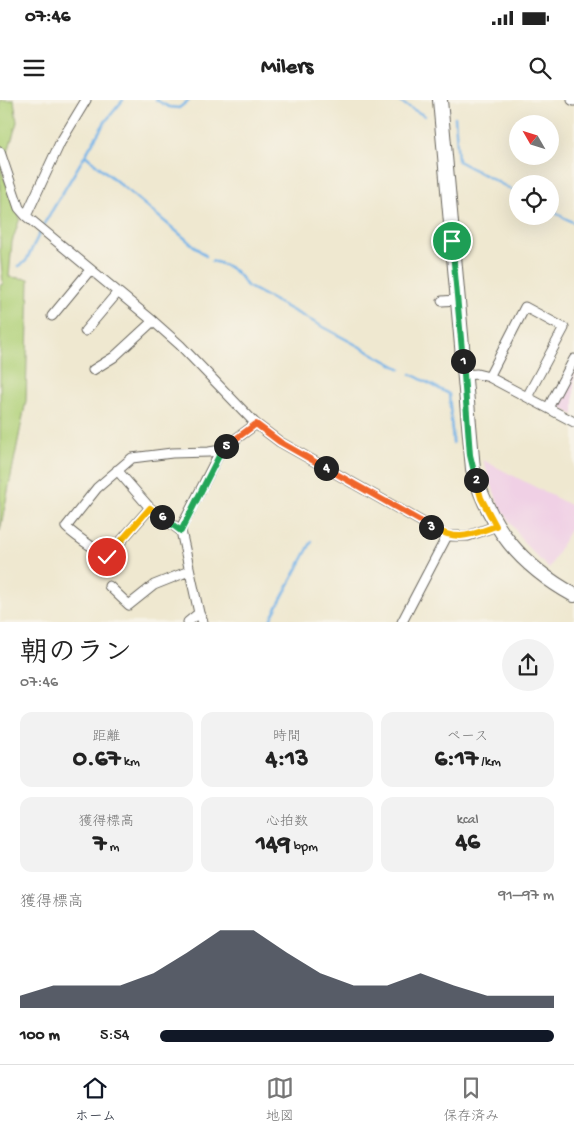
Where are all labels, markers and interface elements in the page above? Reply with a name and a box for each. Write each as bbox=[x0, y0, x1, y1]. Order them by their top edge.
text: 07:46 bbox=[25, 6, 70, 29]
icon: menu bbox=[20, 54, 48, 82]
icon: search bbox=[526, 54, 554, 82]
text: Milers bbox=[261, 55, 313, 81]
north arrow bbox=[509, 115, 559, 165]
map controls bbox=[509, 115, 559, 225]
button: locate bbox=[509, 175, 559, 225]
pin bbox=[431, 220, 473, 262]
icon: arrive bbox=[438, 227, 466, 255]
pin: 1 bbox=[450, 348, 476, 374]
text: 1 bbox=[461, 353, 466, 370]
pin: 5 bbox=[214, 434, 238, 458]
text: 5 bbox=[223, 438, 230, 455]
pin: 4 bbox=[314, 456, 338, 480]
text: 4 bbox=[323, 460, 330, 477]
pin: 2 bbox=[464, 468, 488, 492]
text: 2 bbox=[473, 472, 480, 489]
pin: 6 bbox=[150, 504, 174, 530]
text: 6 bbox=[159, 509, 166, 526]
pin: 3 bbox=[418, 514, 444, 540]
text: 3 bbox=[428, 519, 435, 536]
pin bbox=[86, 536, 128, 578]
icon: check bbox=[93, 543, 121, 571]
text: 朝のラン bbox=[20, 638, 132, 671]
button: share bbox=[502, 639, 554, 691]
text: 07:46 bbox=[20, 674, 58, 693]
text: 距離 bbox=[92, 729, 120, 746]
text: 時間 bbox=[273, 729, 301, 746]
text: ペース bbox=[447, 729, 488, 746]
text: 0.67 bbox=[73, 746, 120, 775]
text: 4:13 bbox=[266, 746, 308, 775]
text: 6:17 bbox=[434, 746, 478, 775]
text: km bbox=[120, 754, 140, 771]
text: /km bbox=[478, 754, 501, 771]
text: kcal bbox=[457, 812, 479, 829]
text: 獲得標高 bbox=[78, 814, 134, 831]
text: 心拍数 bbox=[266, 814, 308, 831]
text: 46 bbox=[455, 829, 480, 858]
text: 7 bbox=[93, 831, 106, 860]
text: 149 bbox=[256, 831, 290, 860]
text: m bbox=[106, 839, 119, 856]
text: bpm bbox=[290, 839, 318, 856]
text: 91–97 m bbox=[498, 887, 554, 906]
text: 獲得標高 bbox=[20, 894, 84, 913]
text: 100 m bbox=[20, 1027, 60, 1046]
text: 5:54 bbox=[100, 1027, 129, 1046]
tab: ホーム bbox=[75, 1074, 116, 1126]
tab: 地図 bbox=[266, 1074, 294, 1126]
tab: 保存済み bbox=[443, 1074, 499, 1126]

